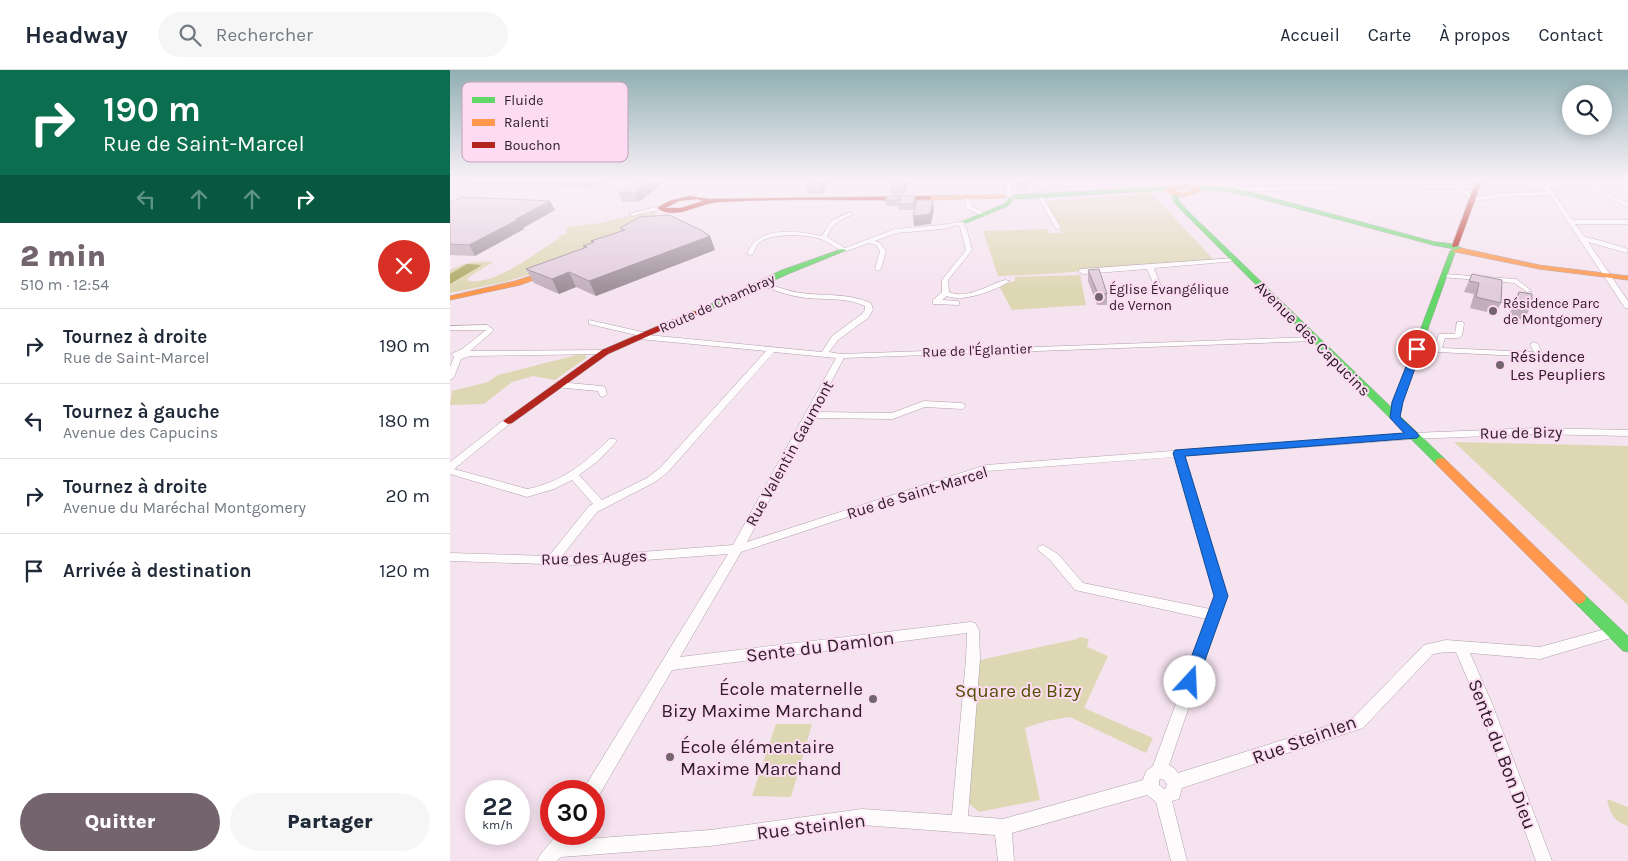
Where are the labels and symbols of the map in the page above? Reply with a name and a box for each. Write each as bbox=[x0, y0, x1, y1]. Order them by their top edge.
legend bbox=[462, 82, 628, 162]
text: Fluide bbox=[504, 92, 543, 109]
text: Ralenti bbox=[504, 114, 549, 131]
text: Bouchon bbox=[504, 137, 561, 154]
street label: Route de Chambray bbox=[657, 270, 778, 337]
street label: Avenue des Capucins bbox=[1251, 277, 1374, 400]
place label: Église Évangélique de Vernon bbox=[1109, 280, 1229, 314]
marker: Église Évangélique de Vernon bbox=[1093, 291, 1105, 303]
place label: Résidence Parc de Montgomery bbox=[1503, 295, 1603, 328]
marker: Résidence Parc de Montgomery bbox=[1487, 305, 1499, 317]
pin bbox=[1396, 328, 1438, 370]
street label: Rue de l'Églantier bbox=[922, 339, 1033, 361]
place label: Résidence Les Peupliers bbox=[1510, 347, 1606, 384]
marker: Résidence Les Peupliers bbox=[1494, 359, 1506, 371]
street label: Rue Valentin Gaumont bbox=[741, 377, 837, 529]
street label: Rue de Bizy bbox=[1479, 422, 1563, 443]
street label: Rue de Saint-Marcel bbox=[844, 462, 990, 523]
street label: Rue des Auges bbox=[541, 546, 647, 569]
street label: Sente du Damlon bbox=[745, 627, 896, 667]
position arrow bbox=[1163, 655, 1215, 707]
street label: Sente du Bon Dieu bbox=[1463, 676, 1541, 833]
place label: École maternelle Bizy Maxime Marchand bbox=[661, 677, 863, 722]
park label: Square de Bizy bbox=[955, 680, 1081, 702]
marker: École maternelle Bizy Maxime Marchand bbox=[867, 693, 879, 705]
street label: Rue Steinlen bbox=[1249, 711, 1360, 769]
place label: École élémentaire Maxime Marchand bbox=[680, 735, 842, 780]
marker: École élémentaire Maxime Marchand bbox=[664, 751, 676, 763]
speed limit sign: 30 bbox=[540, 780, 605, 845]
street label: Rue Steinlen bbox=[755, 809, 867, 845]

